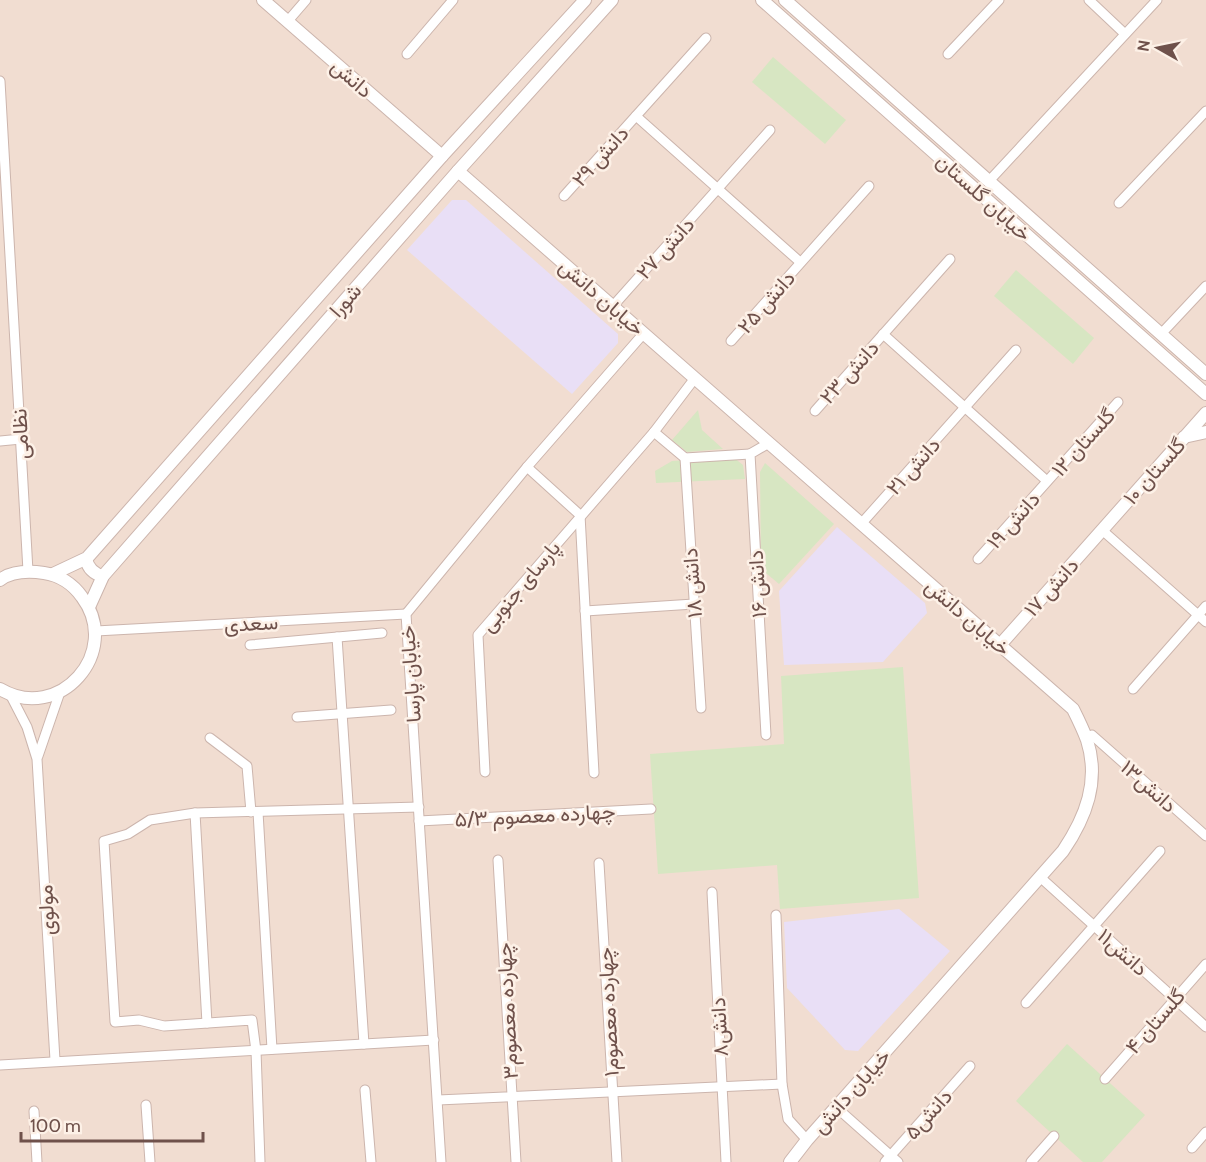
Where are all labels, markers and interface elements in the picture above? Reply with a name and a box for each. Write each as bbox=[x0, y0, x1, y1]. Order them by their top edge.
north arrow bbox=[1128, 18, 1188, 78]
text: N bbox=[1133, 39, 1154, 53]
street label: دانش bbox=[326, 53, 378, 103]
street label: دانش ۲۹ bbox=[566, 121, 634, 191]
street label: خیابان گلستان bbox=[931, 148, 1037, 246]
street label: دانش ۲۷ bbox=[631, 212, 699, 284]
street label: خیابان دانش bbox=[554, 253, 650, 341]
street label: دانش ۲۵ bbox=[732, 265, 800, 339]
street label: شورا bbox=[324, 278, 367, 323]
street label: دانش ۲۳ bbox=[814, 335, 884, 409]
street label: گلستان ۱۲ bbox=[1046, 403, 1120, 481]
street label: نظامی bbox=[6, 408, 34, 460]
street label: دانش ۲۱ bbox=[881, 432, 945, 500]
street label: گلستان ۱۰ bbox=[1118, 432, 1190, 510]
street label: دانش ۱۹ bbox=[981, 486, 1045, 554]
street label: پارسای جنوبی bbox=[475, 535, 567, 638]
street label: دانش ۱۸ bbox=[677, 547, 707, 619]
street label: دانش ۱۶ bbox=[743, 549, 771, 619]
street label: دانش ۱۷ bbox=[1018, 553, 1084, 621]
street label: خیابان دانش bbox=[920, 573, 1016, 661]
street label: سعدی bbox=[223, 609, 279, 637]
street label: خیابان پارسا bbox=[394, 624, 428, 723]
street label: دانش۱۳ bbox=[1116, 754, 1182, 818]
street label: چهارده معصوم ۵/۳ bbox=[454, 798, 616, 834]
street label: مولوی bbox=[32, 884, 61, 936]
street label: دانش۱۱ bbox=[1093, 923, 1153, 981]
street label: چهارده معصوم۳ bbox=[491, 942, 525, 1080]
street label: چهارده معصوم۱ bbox=[592, 947, 626, 1077]
street label: گلستان ۴ bbox=[1120, 983, 1190, 1059]
street label: دانش۸ bbox=[705, 997, 733, 1057]
street label: خیابان دانش bbox=[807, 1044, 895, 1138]
street label: دانش۵ bbox=[899, 1084, 957, 1144]
scale bar bbox=[21, 1105, 202, 1143]
text: 100 m bbox=[30, 1115, 81, 1137]

